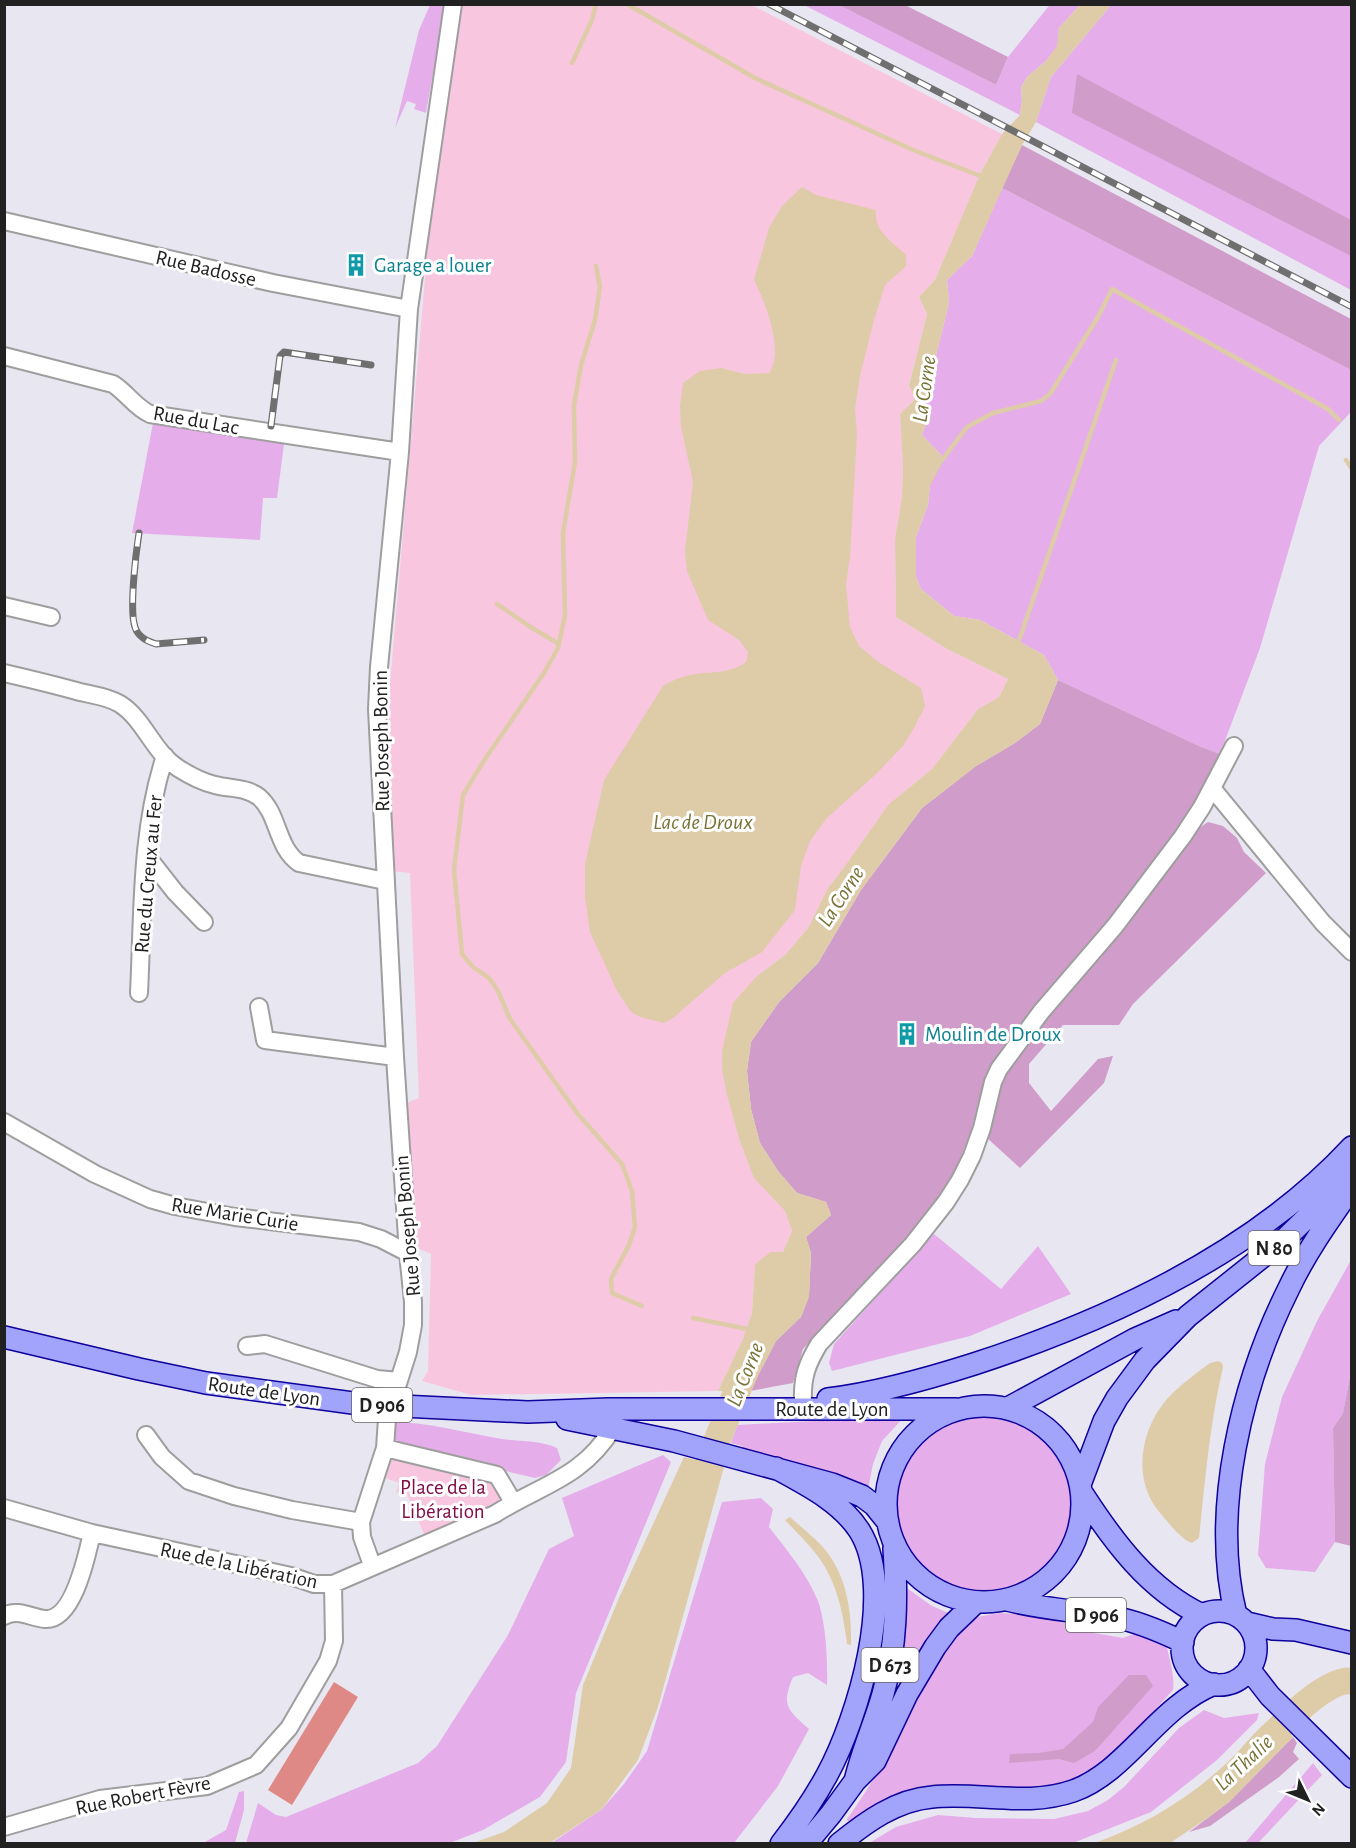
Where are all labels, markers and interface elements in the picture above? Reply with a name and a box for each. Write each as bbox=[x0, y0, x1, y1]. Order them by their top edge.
street label: Rue Badosse bbox=[154, 247, 258, 290]
building icon: Garage a louer bbox=[343, 252, 369, 278]
place label: Garage a louer bbox=[374, 255, 492, 276]
water label: La Corne bbox=[908, 355, 940, 424]
street label: Rue du Lac bbox=[151, 403, 240, 438]
street label: Rue Joseph Bonin bbox=[370, 670, 393, 812]
street label: Rue du Creux au Fer bbox=[131, 794, 166, 954]
water label: Lac de Droux bbox=[653, 811, 753, 833]
water label: La Corne bbox=[813, 863, 868, 931]
building icon: Moulin de Droux bbox=[894, 1021, 920, 1047]
place label: Moulin de Droux bbox=[925, 1024, 1061, 1045]
street label: Rue Joseph Bonin bbox=[391, 1154, 424, 1298]
street label: Rue Marie Curie bbox=[170, 1194, 300, 1235]
road number: N 80 bbox=[1248, 1231, 1300, 1265]
water label: La Corne bbox=[722, 1339, 768, 1409]
street label: Route de Lyon bbox=[206, 1373, 322, 1410]
road number: D 906 bbox=[352, 1388, 412, 1422]
street label: Route de Lyon bbox=[775, 1399, 889, 1420]
park label: Place de la Libération bbox=[400, 1477, 486, 1522]
street label: Rue de la Libération bbox=[158, 1539, 320, 1592]
road number: D 906 bbox=[1066, 1598, 1126, 1632]
road number: D 673 bbox=[862, 1648, 918, 1682]
water label: La Thalie bbox=[1211, 1731, 1277, 1795]
north arrow bbox=[1278, 1770, 1338, 1830]
street label: Rue Robert Fèvre bbox=[74, 1772, 212, 1819]
text: N bbox=[1309, 1800, 1328, 1819]

